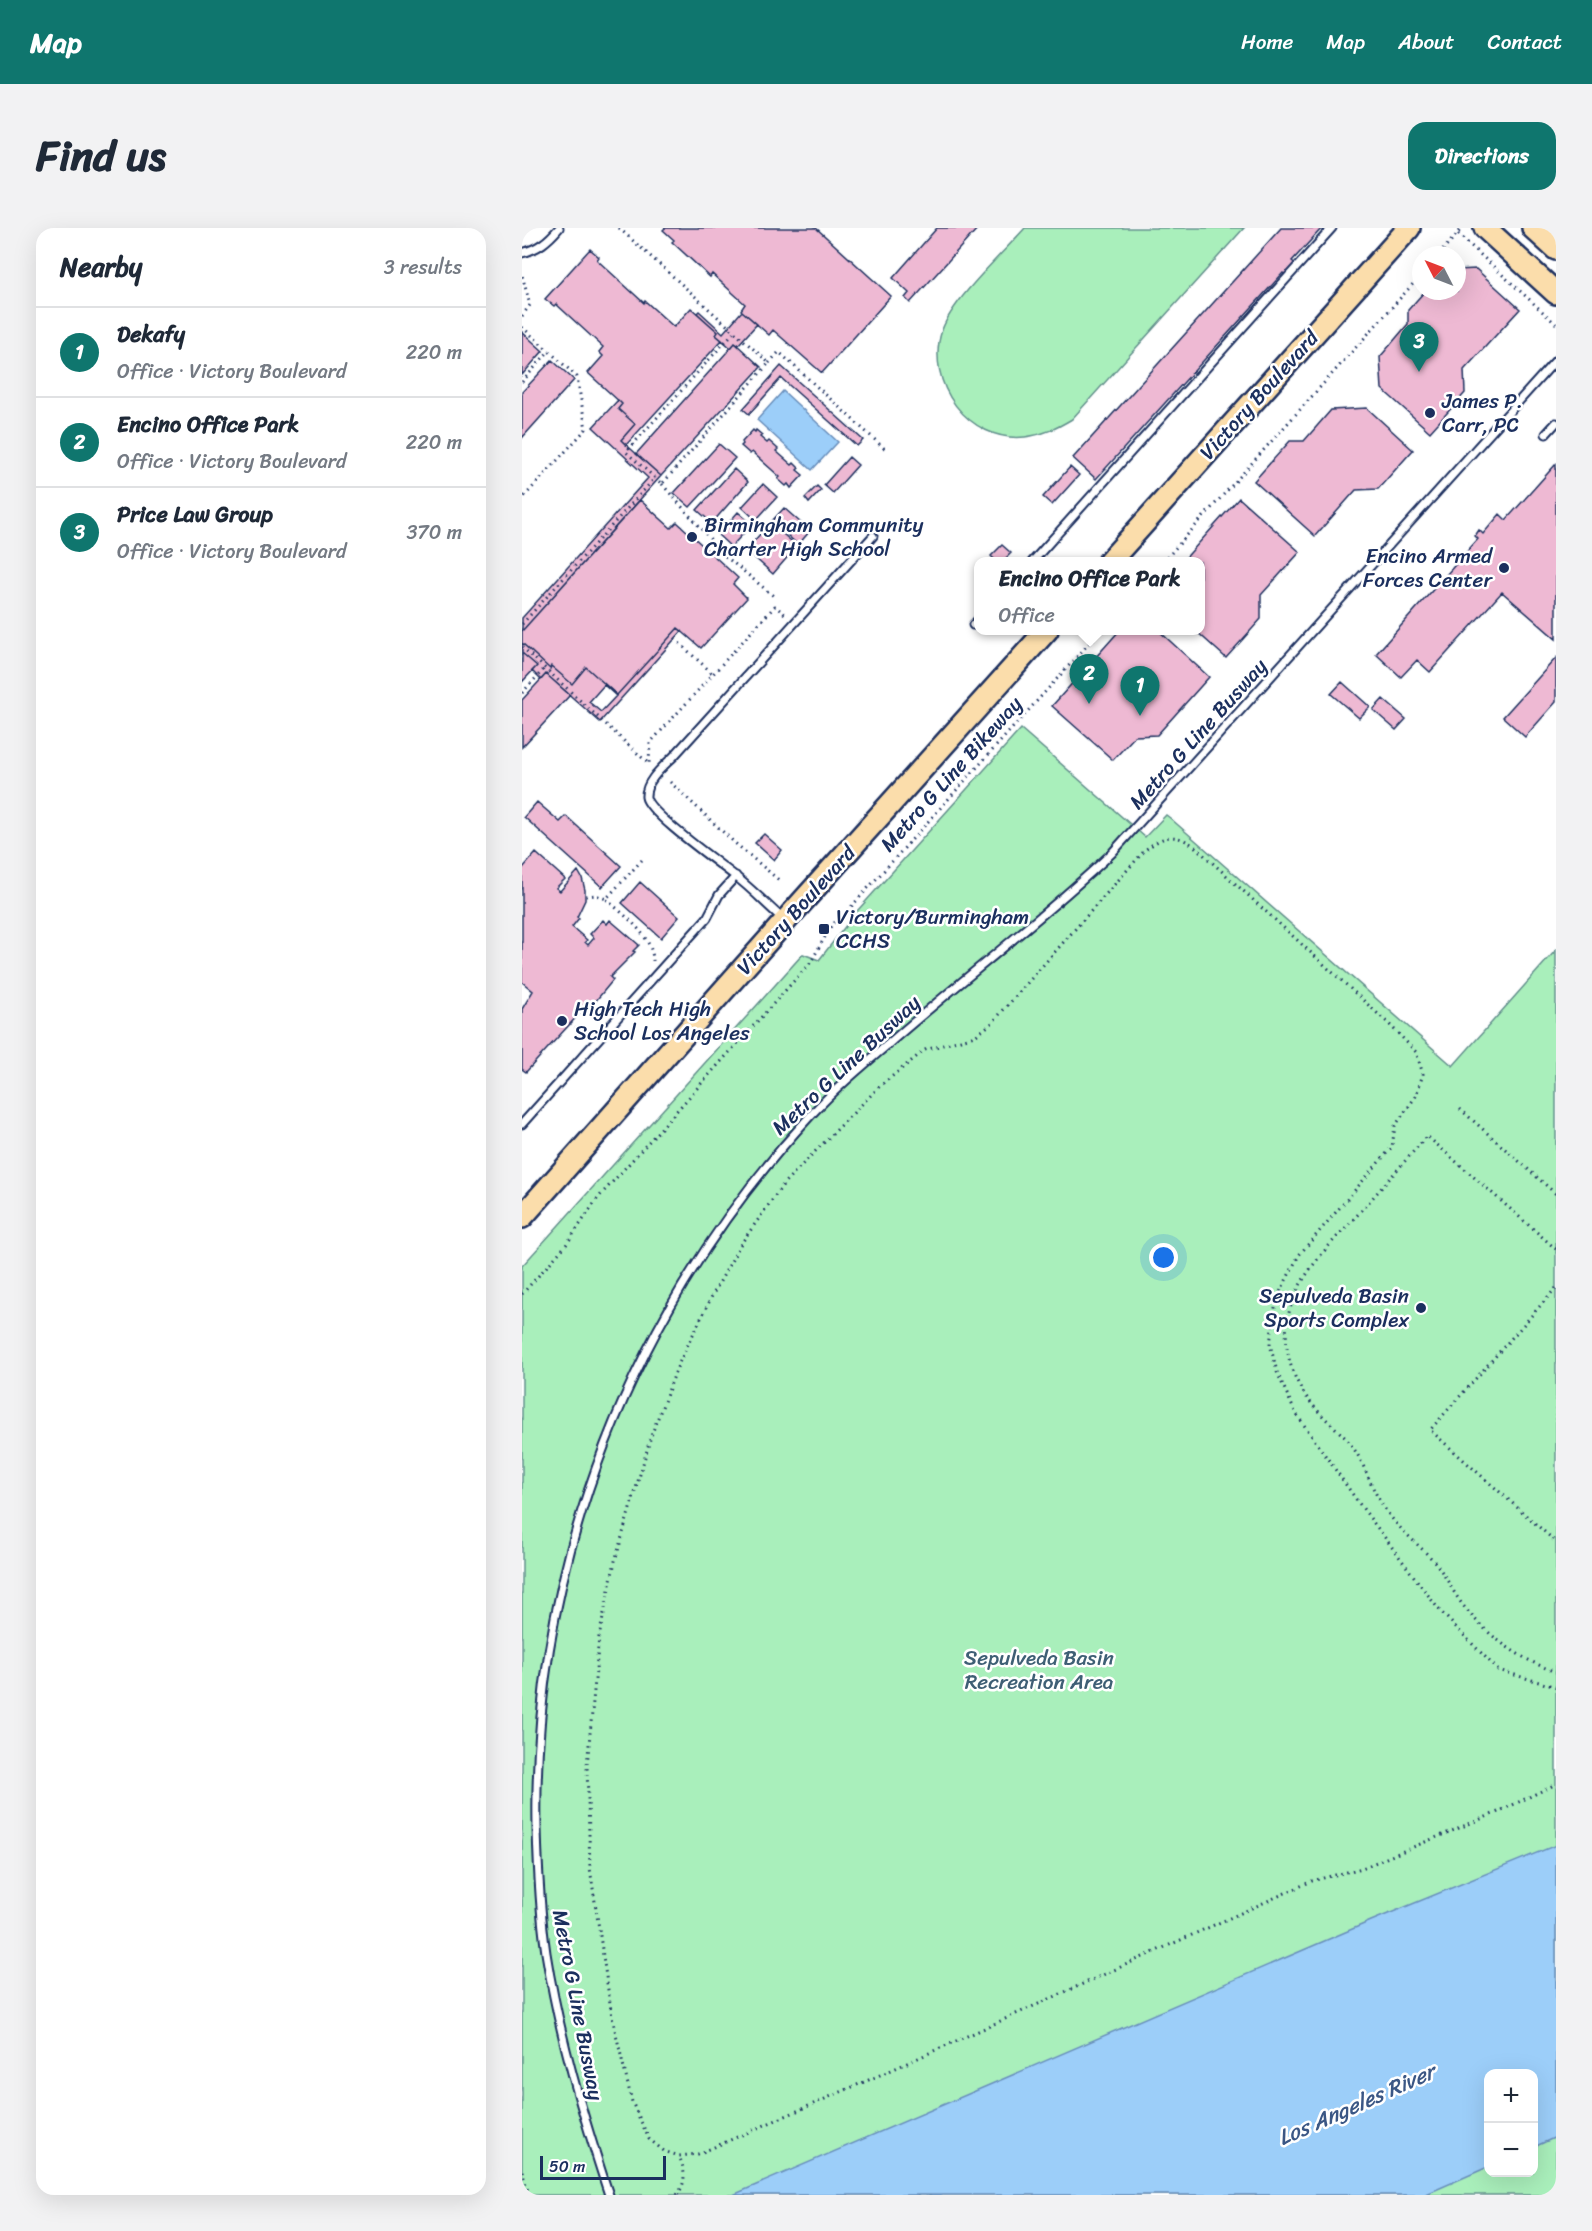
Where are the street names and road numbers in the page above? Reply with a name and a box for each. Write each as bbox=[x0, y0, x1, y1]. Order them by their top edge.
street label: Victory Boulevard bbox=[1190, 319, 1330, 469]
street label: Metro G Line Busway bbox=[1119, 649, 1277, 819]
street label: Metro G Line Bikeway bbox=[870, 687, 1032, 861]
street label: Victory Boulevard bbox=[727, 834, 867, 984]
street label: Metro G Line Busway bbox=[762, 985, 930, 1145]
street label: Metro G Line Busway bbox=[541, 1906, 615, 2104]

